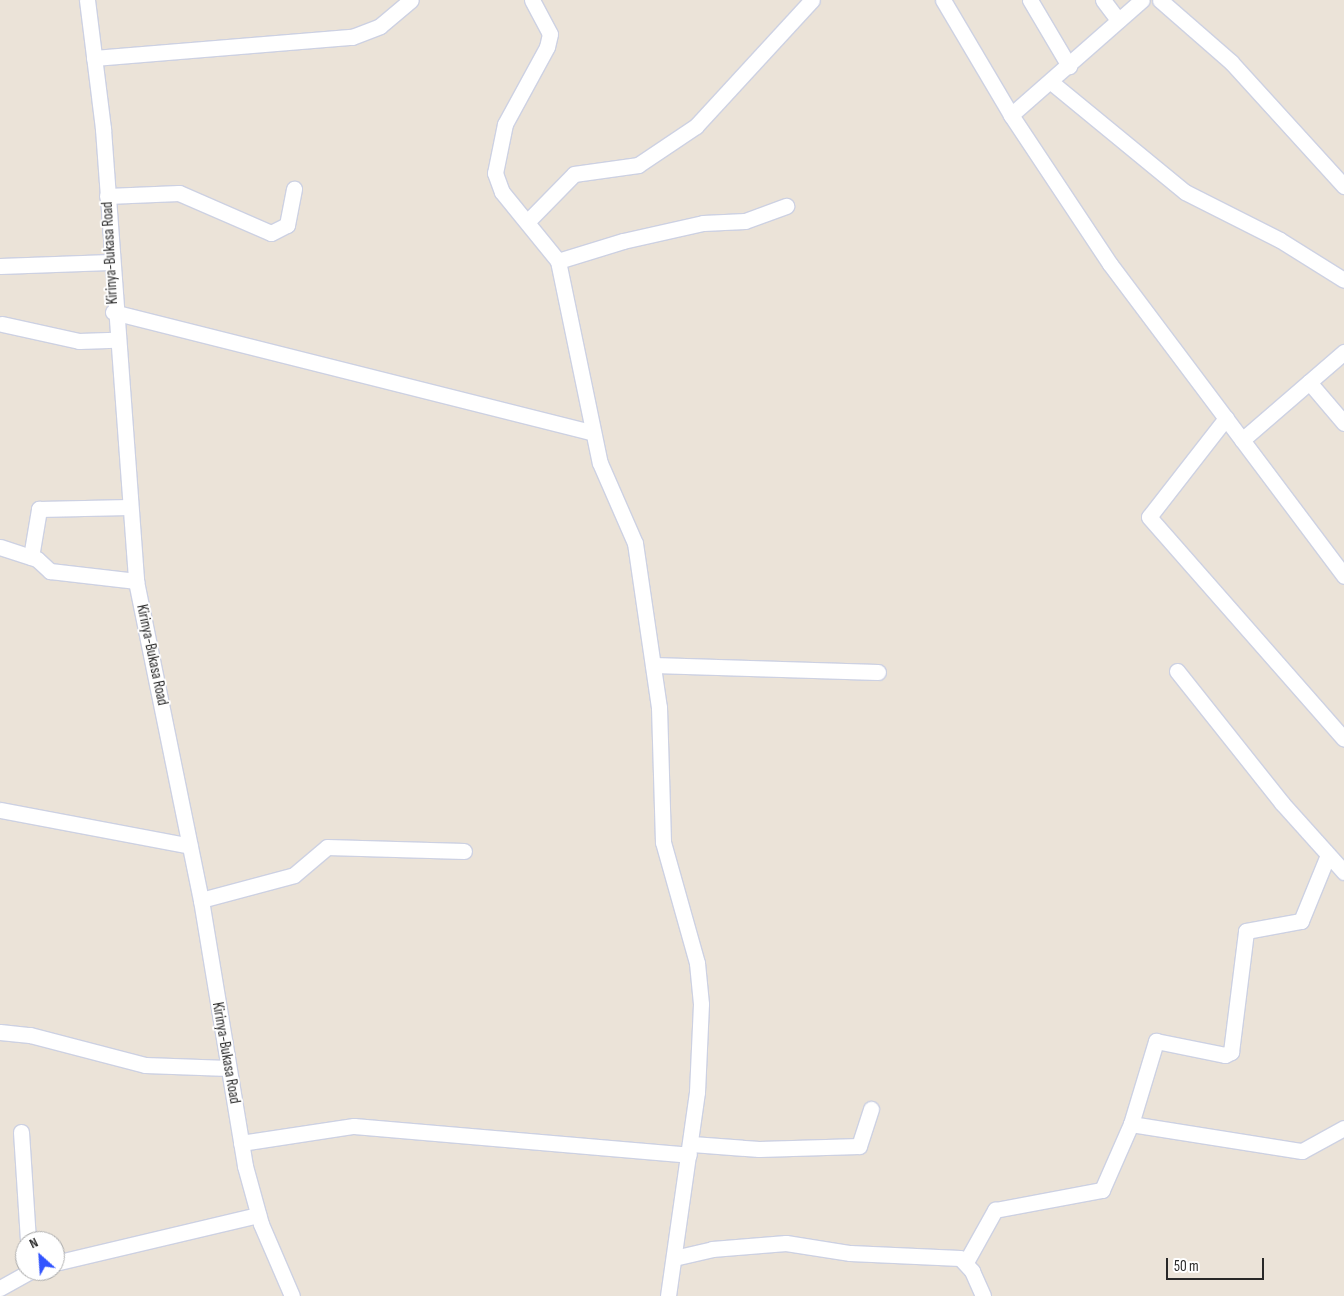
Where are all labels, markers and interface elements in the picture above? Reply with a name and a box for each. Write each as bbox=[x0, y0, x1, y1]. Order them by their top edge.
street label: Kirinya-Bukasa Road bbox=[98, 201, 122, 305]
street label: Kirinya-Bukasa Road bbox=[133, 603, 171, 707]
street label: Kirinya-Bukasa Road bbox=[208, 1001, 244, 1105]
north arrow bbox=[15, 1231, 65, 1281]
text: N bbox=[27, 1234, 41, 1252]
scale bar bbox=[1169, 1248, 1266, 1280]
text: 50 m bbox=[1174, 1257, 1199, 1276]

